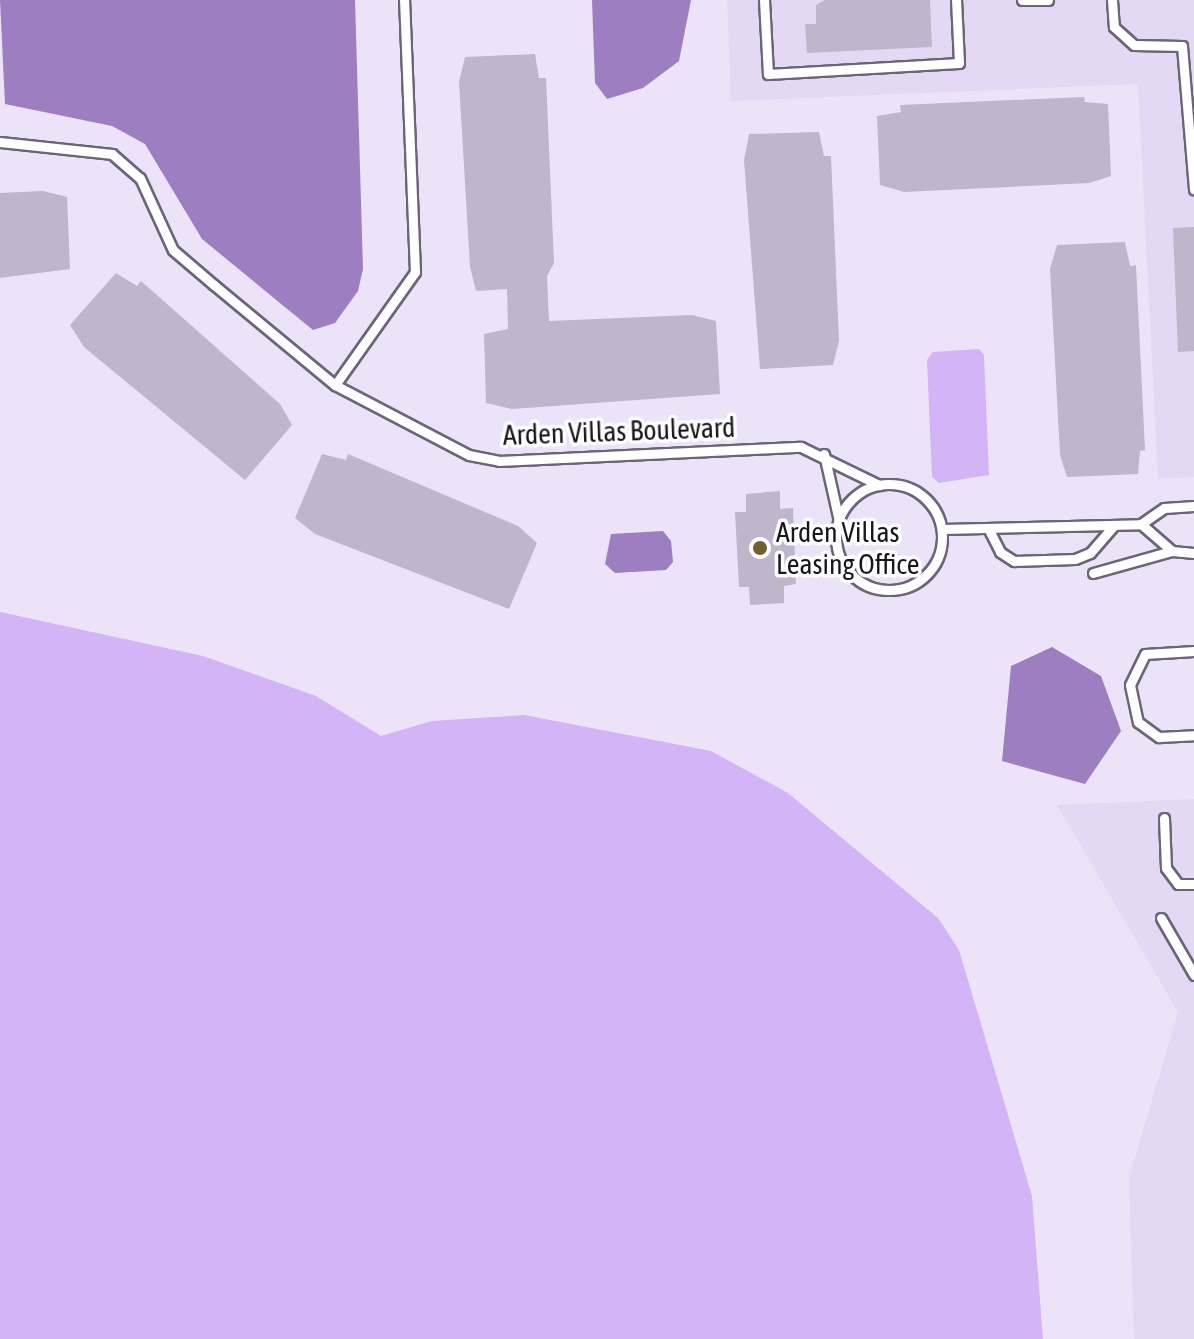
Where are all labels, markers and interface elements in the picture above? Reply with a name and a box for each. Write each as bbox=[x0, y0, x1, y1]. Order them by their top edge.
street label: Arden Villas Boulevard bbox=[502, 410, 736, 452]
place label: Arden Villas Leasing Office bbox=[776, 515, 919, 581]
marker: Arden Villas Leasing Office bbox=[751, 539, 769, 557]

